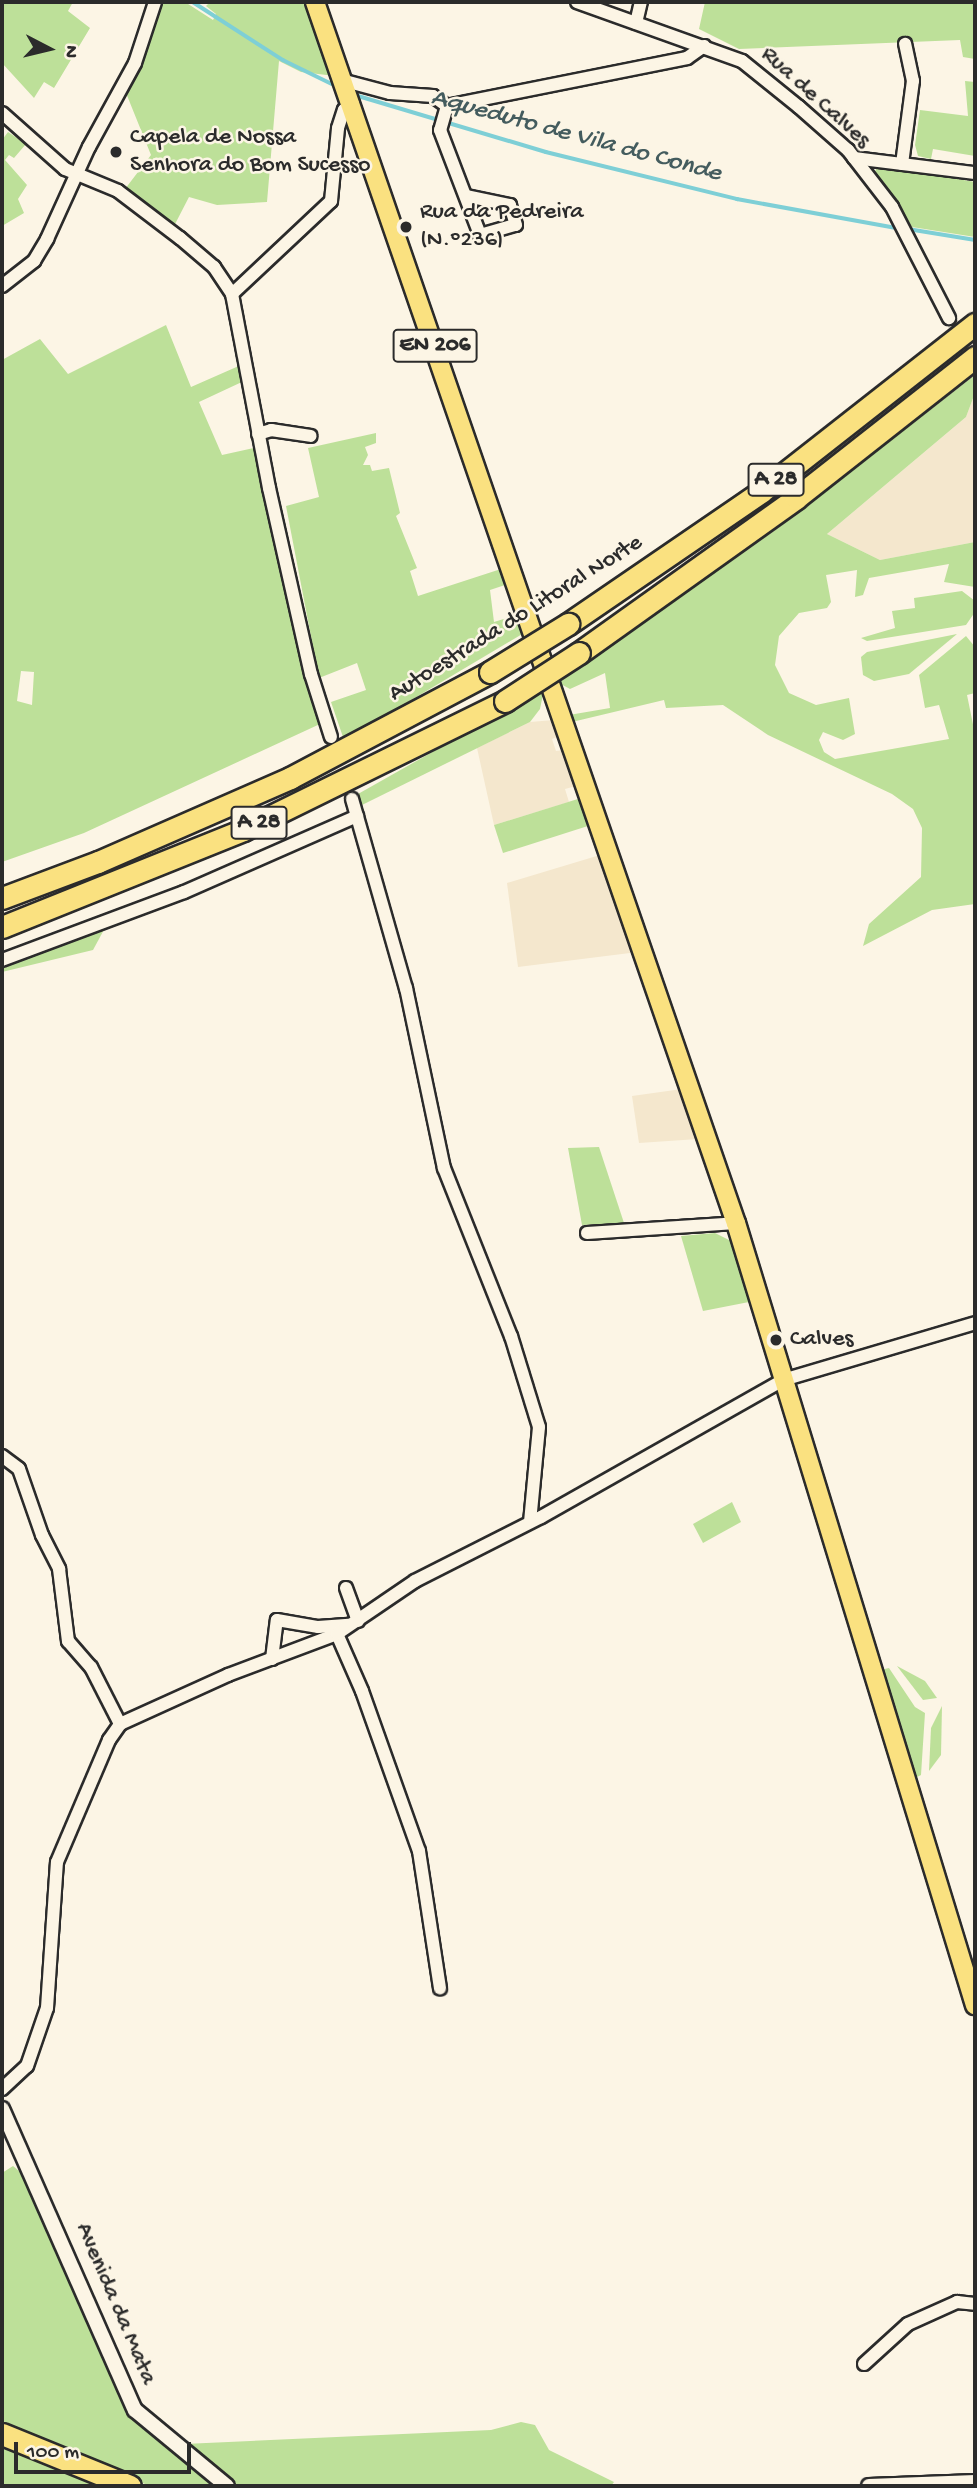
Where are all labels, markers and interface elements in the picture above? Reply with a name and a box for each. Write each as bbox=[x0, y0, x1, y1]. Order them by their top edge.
north arrow bbox=[14, 14, 84, 84]
street label: Rua de Calves bbox=[754, 41, 876, 155]
text: N bbox=[58, 44, 83, 59]
water label: Aqueduto de Vila do Conde bbox=[428, 83, 724, 191]
place label: Capela de Nossa Senhora do Bom Sucesso bbox=[130, 124, 370, 180]
marker: Capela de Nossa Senhora do Bom Sucesso bbox=[108, 144, 124, 160]
place label: Rua da Pedreira (N.º236) bbox=[420, 199, 584, 255]
marker: Rua da Pedreira (N.º236) bbox=[398, 219, 414, 235]
road number: EN 206 bbox=[391, 326, 479, 366]
road number: A 28 bbox=[746, 460, 806, 500]
street label: Autoestrada do Litoral Norte bbox=[384, 529, 648, 709]
road number: A 28 bbox=[229, 804, 289, 842]
place label: Calves bbox=[790, 1326, 853, 1354]
marker: Calves bbox=[768, 1332, 784, 1348]
street label: Avenida da Mata bbox=[68, 2219, 162, 2389]
scale bar bbox=[18, 2428, 194, 2472]
text: 100 m bbox=[27, 2441, 79, 2466]

